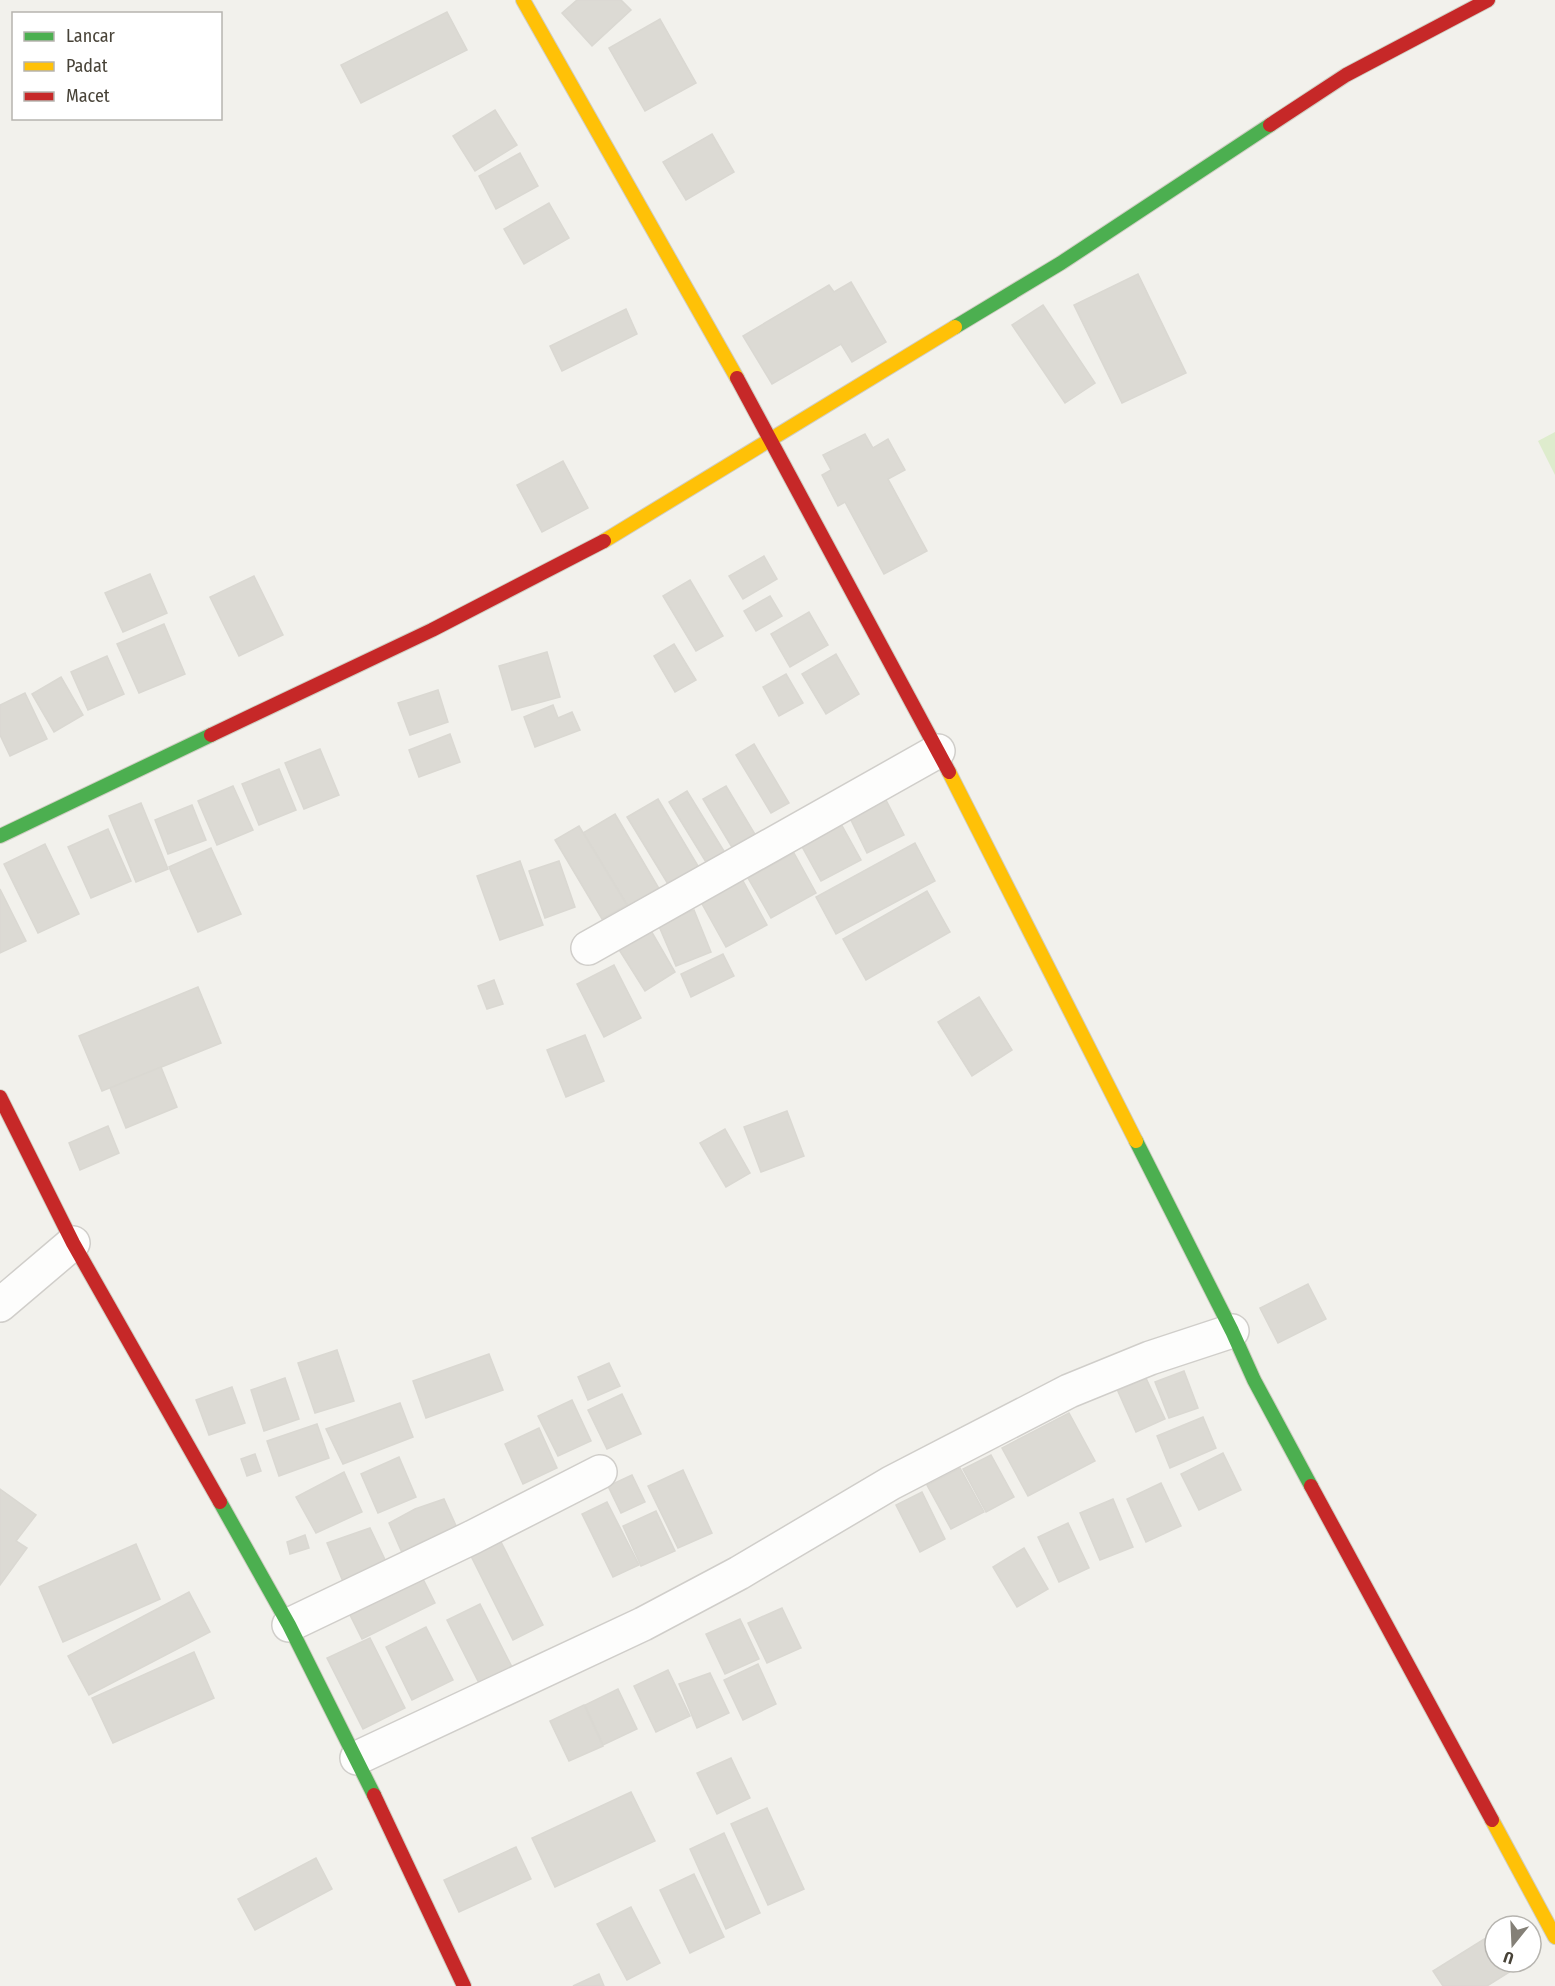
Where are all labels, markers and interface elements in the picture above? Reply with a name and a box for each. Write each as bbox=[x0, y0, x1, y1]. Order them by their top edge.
legend bbox=[12, 12, 222, 120]
text: Lancar bbox=[66, 25, 115, 47]
text: Padat bbox=[66, 55, 108, 77]
text: Macet bbox=[66, 85, 110, 107]
north arrow bbox=[1483, 1914, 1543, 1974]
text: U bbox=[1501, 1947, 1516, 1968]

